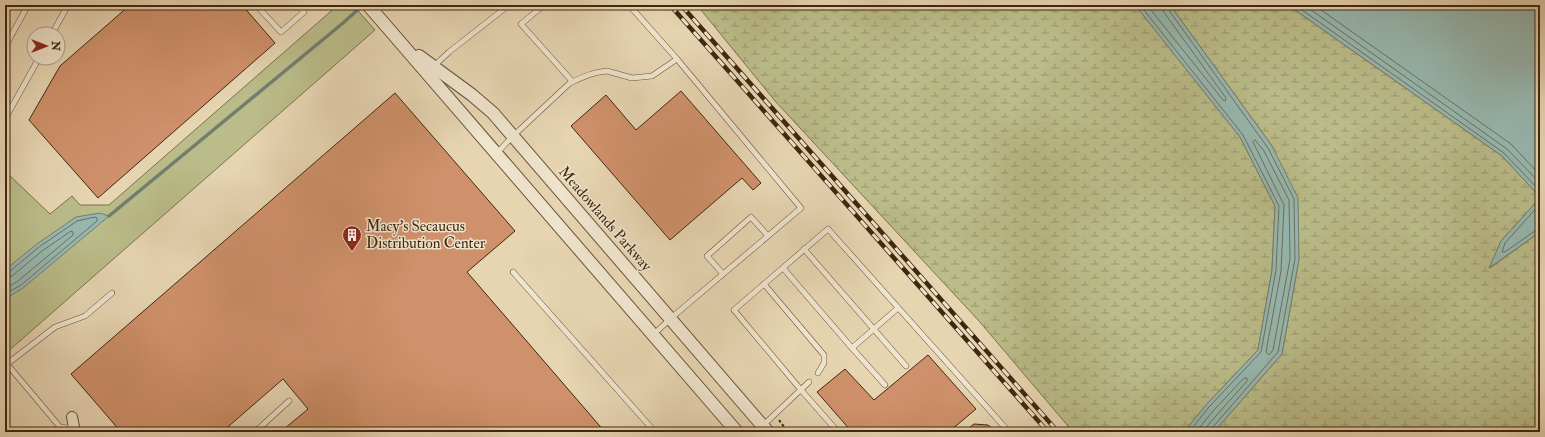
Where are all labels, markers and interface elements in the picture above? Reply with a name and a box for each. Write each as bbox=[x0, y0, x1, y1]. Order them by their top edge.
north arrow bbox=[26, 26, 66, 66]
text: N bbox=[49, 40, 62, 52]
street label: Meadowlands Parkway bbox=[554, 163, 656, 276]
place label: Macy's Secaucus Distribution Center bbox=[366, 217, 486, 253]
building icon: Macy's Secaucus Distribution Center bbox=[341, 224, 363, 252]

